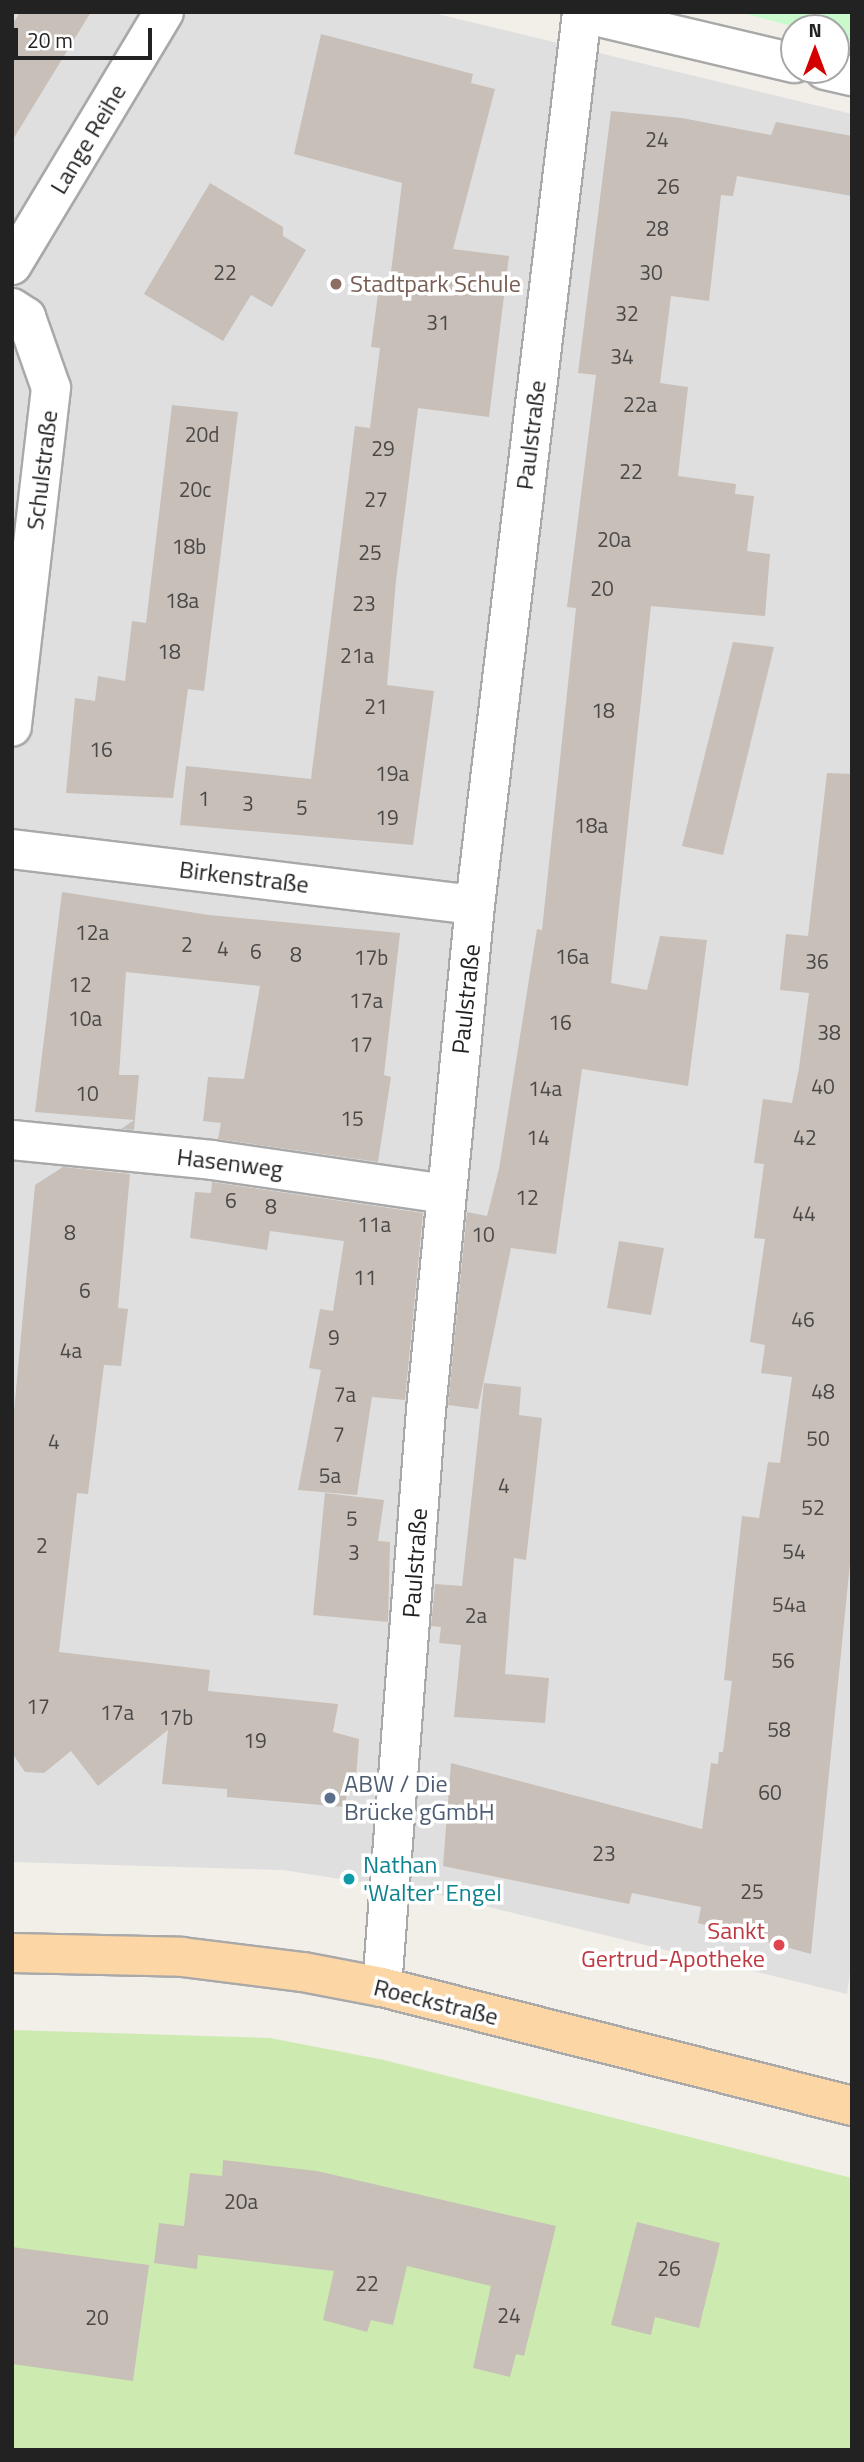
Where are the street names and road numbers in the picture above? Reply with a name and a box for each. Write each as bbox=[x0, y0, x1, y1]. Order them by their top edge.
street label: Lange Reihe bbox=[44, 79, 132, 199]
street label: Paulstraße bbox=[510, 379, 552, 491]
street label: Schulstraße bbox=[20, 408, 64, 532]
street label: Birkenstraße bbox=[178, 855, 310, 899]
street label: Paulstraße bbox=[446, 943, 486, 1055]
street label: Hasenweg bbox=[175, 1142, 285, 1184]
street label: Paulstraße bbox=[397, 1507, 433, 1619]
street label: Roeckstraße bbox=[371, 1973, 501, 2031]

